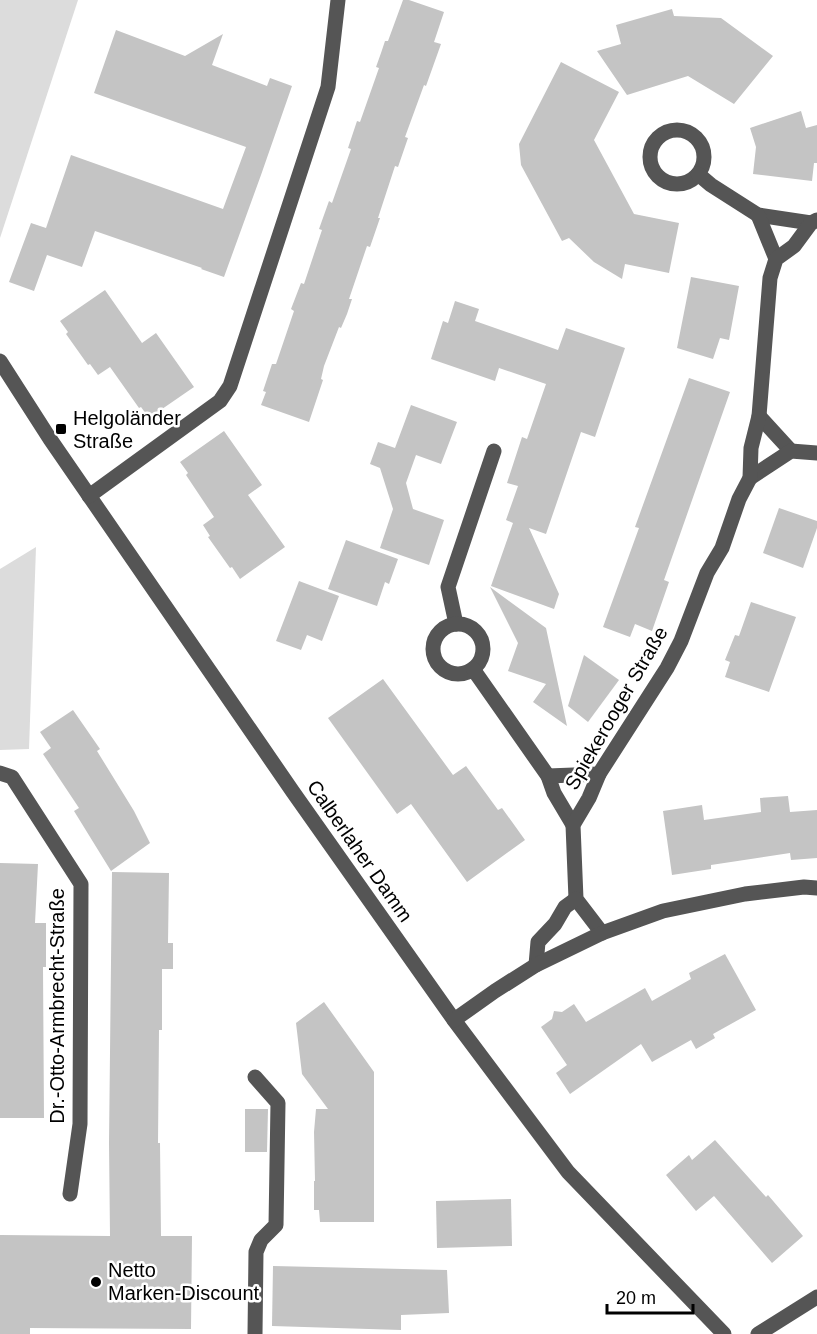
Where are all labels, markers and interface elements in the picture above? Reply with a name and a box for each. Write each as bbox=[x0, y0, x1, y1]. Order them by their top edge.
place label: Helgoländer Straße bbox=[73, 407, 181, 452]
marker: Helgoländer Straße bbox=[54, 422, 68, 436]
street label: Spiekerooger Straße bbox=[560, 623, 672, 793]
street label: Calberlaher Damm bbox=[303, 776, 417, 926]
street label: Dr.-Otto-Armbrecht-Straße bbox=[46, 888, 68, 1124]
place label: Netto Marken-Discount bbox=[108, 1259, 260, 1304]
marker: Netto Marken-Discount bbox=[89, 1275, 103, 1289]
scale bar bbox=[607, 1277, 692, 1315]
text: 20 m bbox=[616, 1288, 656, 1308]

